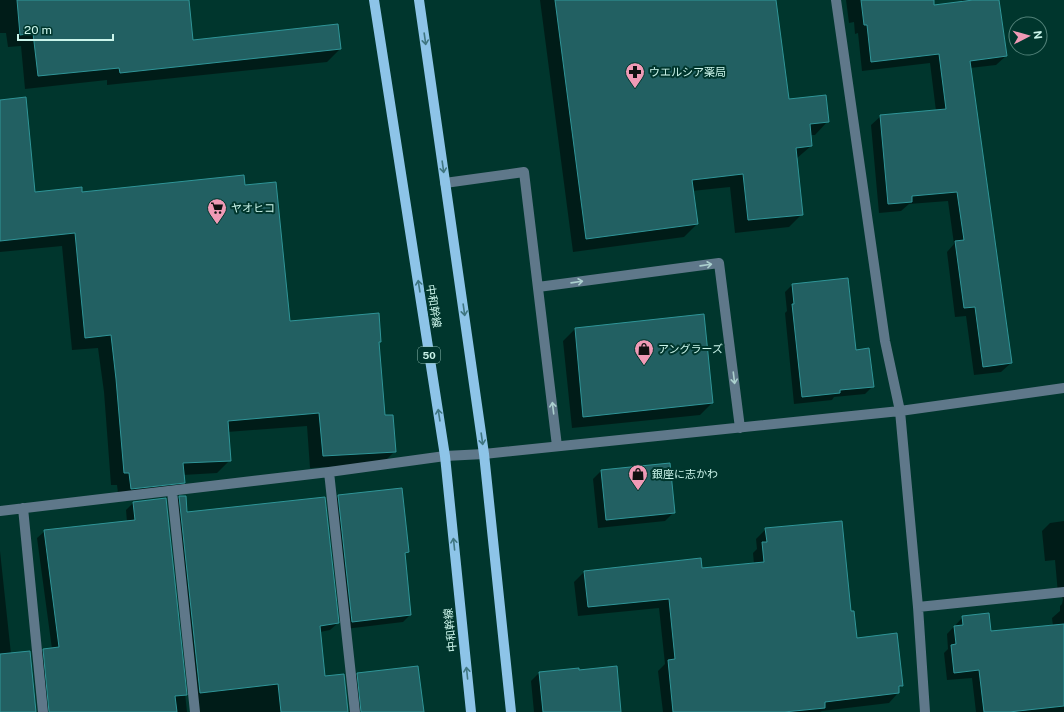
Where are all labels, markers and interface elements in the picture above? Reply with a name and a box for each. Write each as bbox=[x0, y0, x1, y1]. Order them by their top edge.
scale bar bbox=[18, 16, 113, 42]
north arrow bbox=[1008, 16, 1048, 56]
text: 20 m bbox=[24, 23, 52, 37]
text: N bbox=[1032, 30, 1044, 40]
one-way arrow bbox=[421, 32, 429, 45]
pharmacy icon: ウエルシア薬局 bbox=[624, 61, 646, 89]
place label: ウエルシア薬局 bbox=[649, 66, 726, 78]
one-way arrow bbox=[439, 160, 447, 173]
supermarket icon: ヤオヒコ bbox=[206, 197, 228, 225]
place label: ヤオヒコ bbox=[231, 202, 275, 214]
one-way arrow bbox=[699, 261, 712, 268]
one-way arrow bbox=[570, 278, 583, 285]
one-way arrow bbox=[414, 280, 422, 293]
street label: 中和幹線 bbox=[425, 283, 443, 329]
one-way arrow bbox=[460, 303, 468, 316]
shop icon: アングラーズ bbox=[633, 338, 655, 366]
place label: アングラーズ bbox=[658, 343, 723, 355]
road number: 50 bbox=[418, 347, 440, 363]
one-way arrow bbox=[730, 372, 738, 385]
one-way arrow bbox=[549, 402, 557, 415]
one-way arrow bbox=[434, 409, 442, 422]
one-way arrow bbox=[478, 432, 486, 445]
shop icon: 銀座に志かわ bbox=[627, 463, 649, 491]
place label: 銀座に志かわ bbox=[652, 468, 718, 480]
one-way arrow bbox=[450, 538, 457, 551]
street label: 中和幹線 bbox=[442, 607, 458, 653]
one-way arrow bbox=[463, 667, 470, 680]

